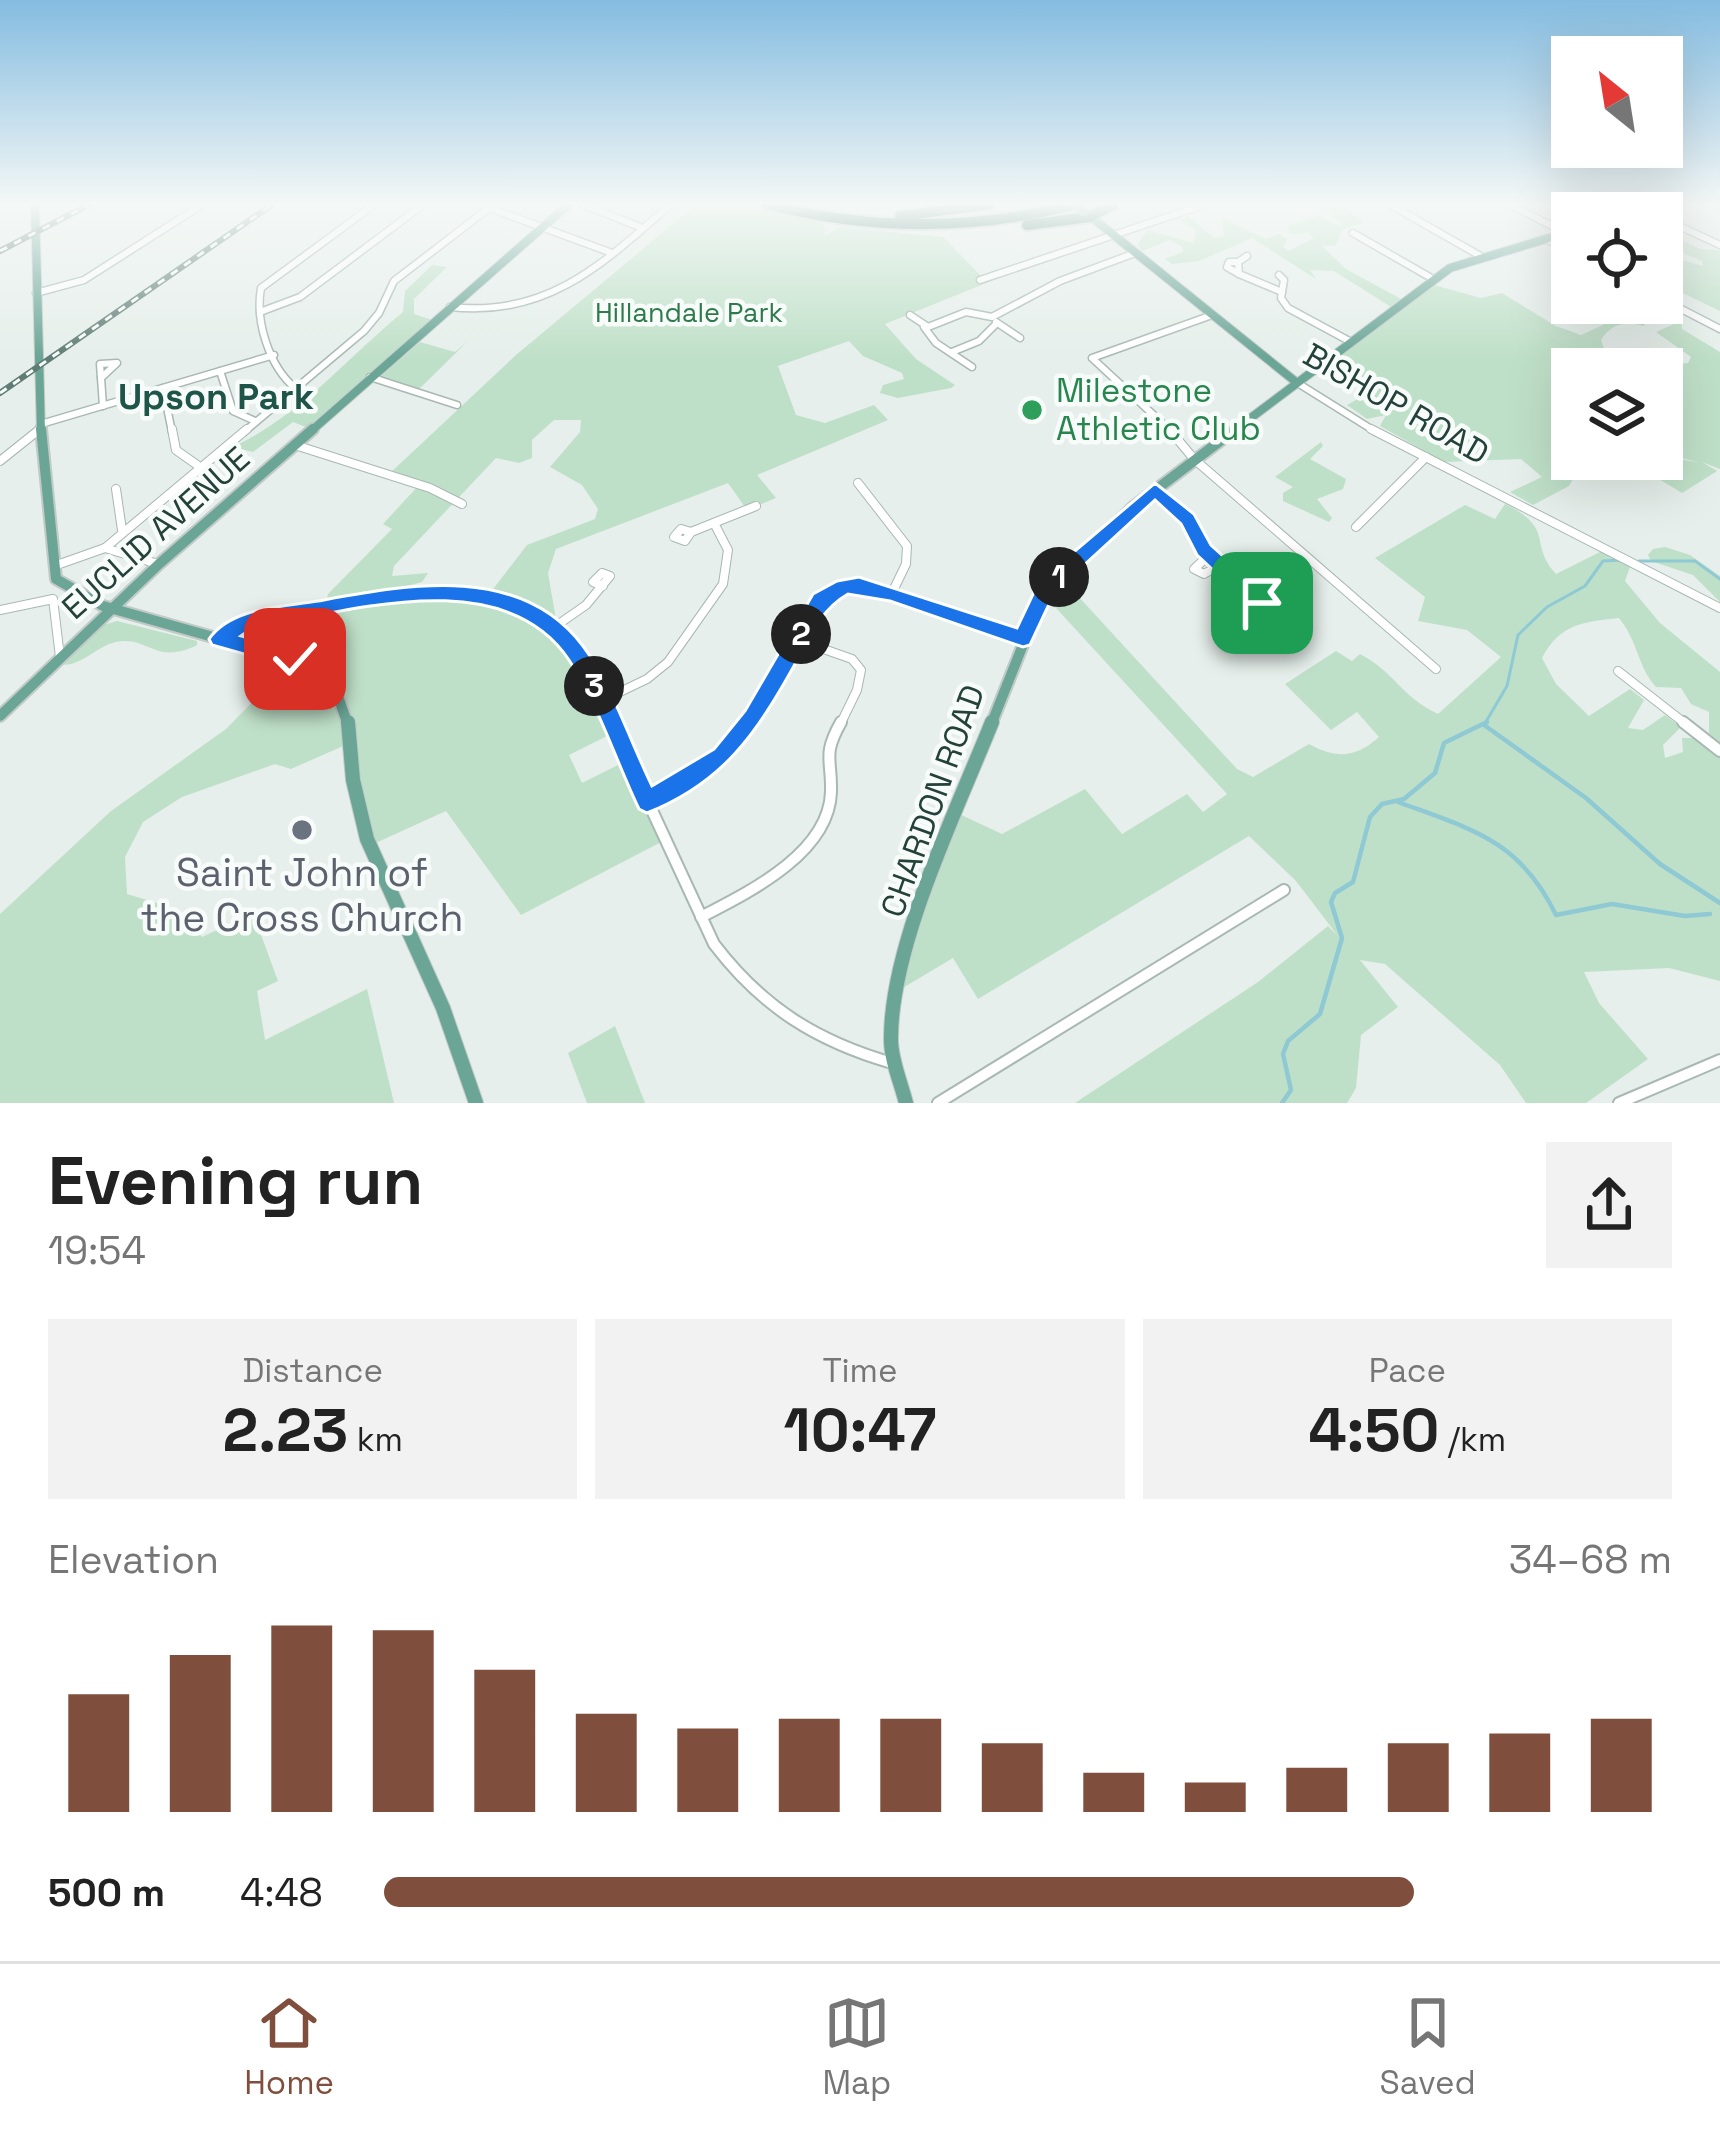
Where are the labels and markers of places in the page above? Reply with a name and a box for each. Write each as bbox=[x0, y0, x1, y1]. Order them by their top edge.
place label: Milestone Athletic Club bbox=[1056, 370, 1261, 450]
marker: Milestone Athletic Club bbox=[1019, 397, 1045, 423]
pin: 1 bbox=[1029, 547, 1089, 607]
pin bbox=[1211, 552, 1313, 654]
pin: 2 bbox=[771, 604, 831, 664]
pin bbox=[244, 608, 346, 710]
pin: 3 bbox=[564, 656, 624, 716]
marker: Saint John of the Cross Church bbox=[289, 817, 315, 843]
place label: Saint John of the Cross Church bbox=[141, 848, 463, 942]

